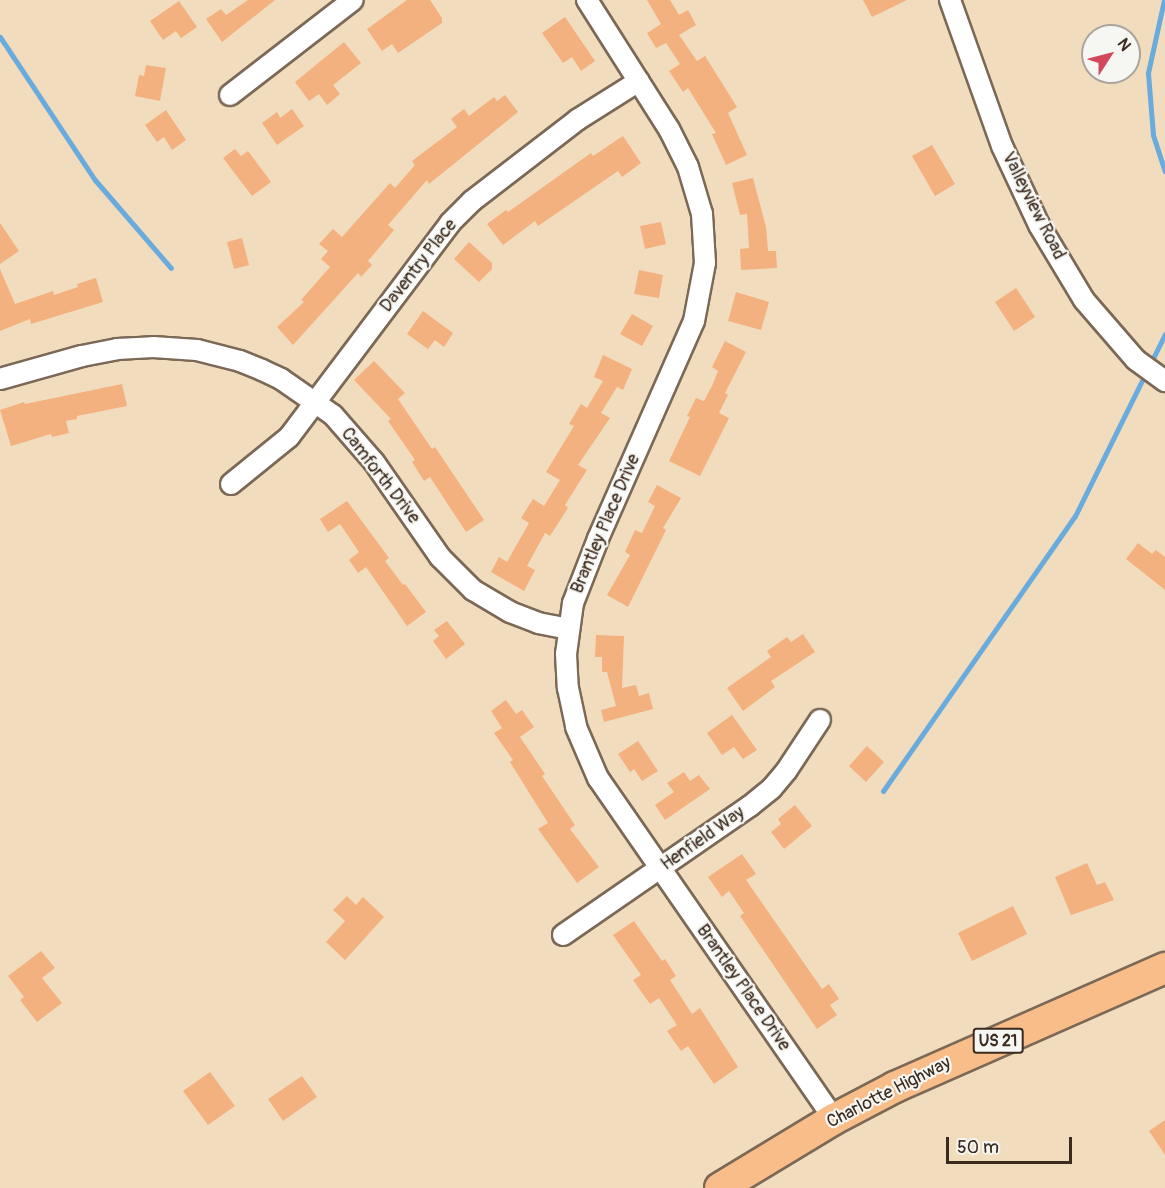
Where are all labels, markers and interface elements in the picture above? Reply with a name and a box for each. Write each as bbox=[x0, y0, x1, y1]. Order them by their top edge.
north arrow bbox=[1081, 24, 1141, 84]
text: N bbox=[1113, 34, 1135, 55]
street label: Valleyview Road bbox=[997, 149, 1069, 263]
street label: Daventry Place bbox=[376, 215, 462, 317]
street label: Camforth Drive bbox=[336, 424, 424, 528]
street label: Brantley Place Drive bbox=[567, 451, 645, 597]
street label: Henfield Way bbox=[657, 802, 749, 876]
street label: Brantley Place Drive bbox=[691, 921, 795, 1055]
road number: US 21 bbox=[972, 1028, 1024, 1054]
street label: Charlotte Highway bbox=[823, 1052, 955, 1134]
scale bar bbox=[949, 1125, 1075, 1163]
text: 50 m bbox=[957, 1136, 999, 1159]

